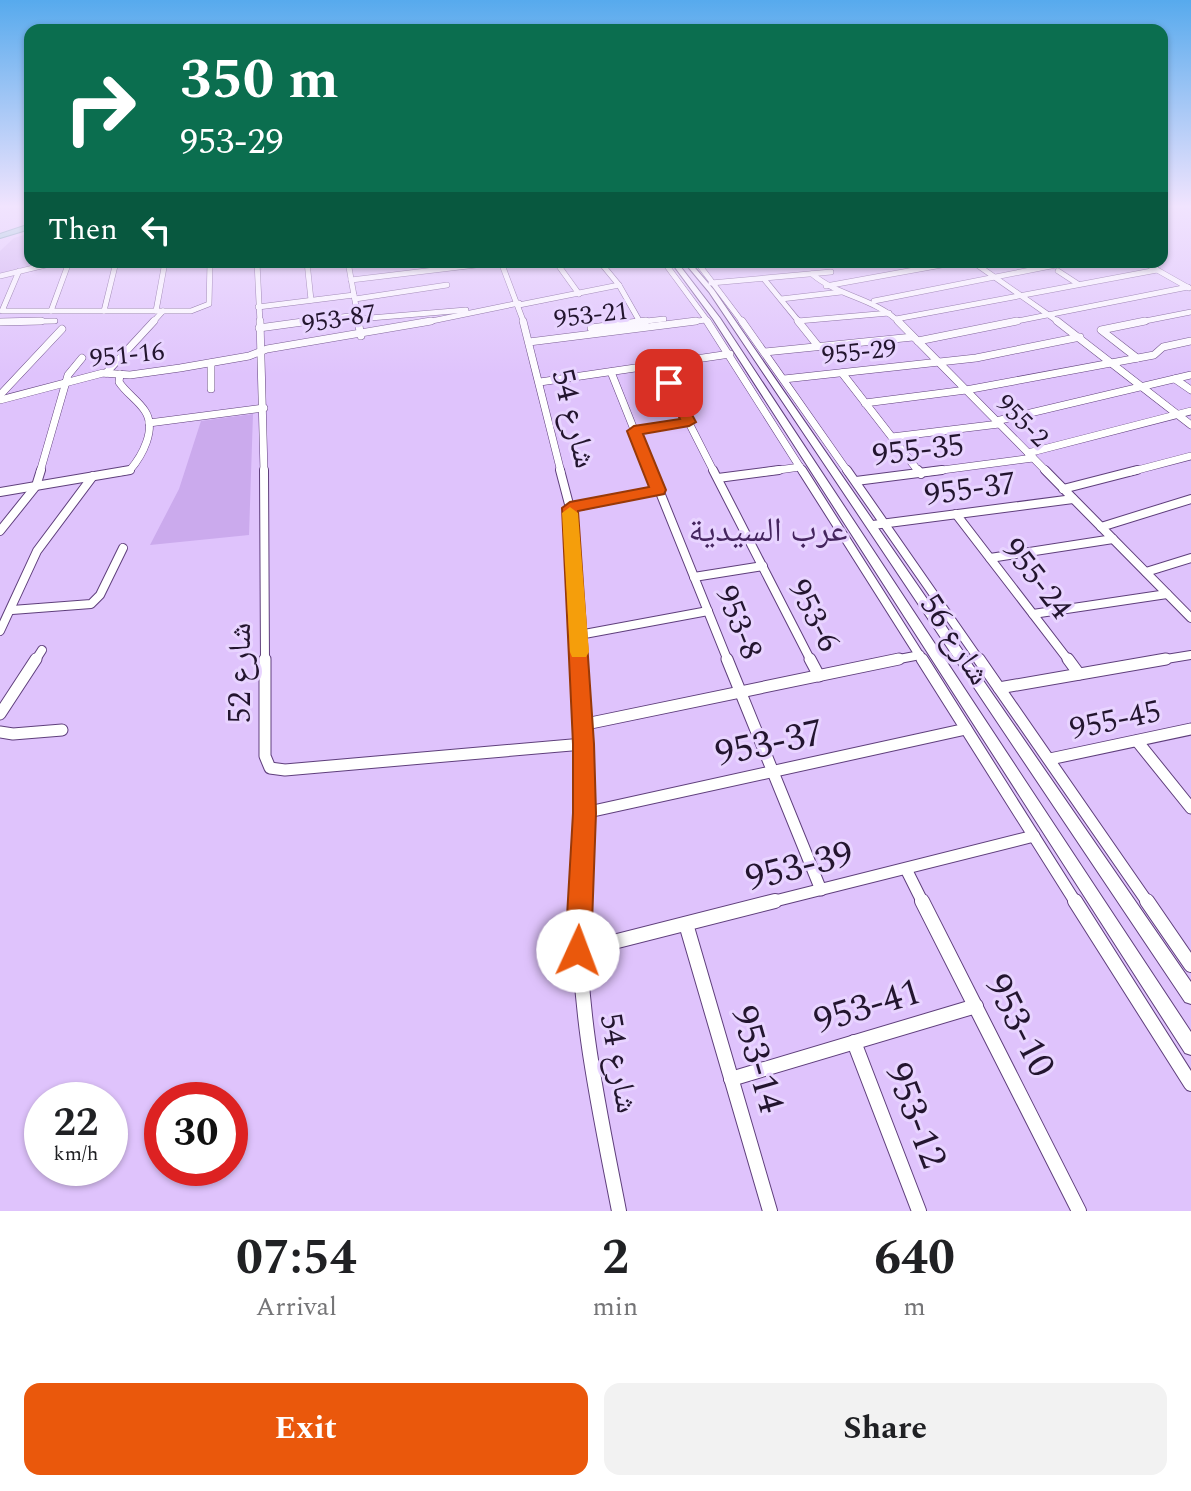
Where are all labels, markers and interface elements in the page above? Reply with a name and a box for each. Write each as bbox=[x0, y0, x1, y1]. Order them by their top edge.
text: 350 m bbox=[180, 38, 339, 123]
icon: right bbox=[48, 56, 152, 160]
text: 953-29 bbox=[180, 115, 284, 170]
text: Then bbox=[48, 207, 118, 253]
icon: left bbox=[134, 208, 178, 252]
street label: 953-21 bbox=[552, 291, 631, 339]
street label: 953-87 bbox=[299, 293, 379, 345]
street label: 955-29 bbox=[820, 328, 898, 376]
street label: 951-16 bbox=[88, 331, 166, 379]
pin bbox=[635, 349, 703, 417]
icon: arrive bbox=[647, 361, 691, 405]
street label: شارع 54 bbox=[538, 364, 610, 473]
street label: 955-2 bbox=[986, 385, 1058, 457]
street label: 955-35 bbox=[870, 421, 967, 480]
street label: 955-37 bbox=[921, 459, 1019, 520]
district label: عرب السيدية bbox=[689, 505, 847, 557]
street label: 955-24 bbox=[989, 528, 1084, 630]
street label: 953-6 bbox=[775, 571, 853, 661]
street label: 953-8 bbox=[702, 578, 776, 667]
street label: شارع 56 bbox=[907, 584, 1003, 695]
street label: شارع 52 bbox=[216, 623, 265, 723]
street label: 955-45 bbox=[1065, 687, 1165, 754]
street label: 953-37 bbox=[710, 704, 829, 784]
street label: 953-39 bbox=[739, 826, 860, 908]
position arrow bbox=[536, 909, 620, 993]
street label: 953-41 bbox=[807, 963, 928, 1051]
street label: 953-10 bbox=[969, 964, 1070, 1088]
street label: 953-14 bbox=[714, 999, 800, 1120]
street label: شارع 54 bbox=[586, 1009, 651, 1117]
street label: 953-12 bbox=[868, 1054, 962, 1177]
speed limit sign: 30 bbox=[144, 1082, 248, 1186]
text: 22 bbox=[54, 1093, 98, 1154]
text: km/h bbox=[54, 1139, 99, 1169]
text: 07:54 bbox=[236, 1222, 357, 1295]
text: 2 bbox=[602, 1222, 629, 1295]
text: 640 bbox=[874, 1222, 955, 1295]
text: Arrival bbox=[256, 1287, 337, 1327]
text: min bbox=[593, 1287, 638, 1327]
text: m bbox=[903, 1287, 926, 1327]
button: Exit bbox=[24, 1383, 588, 1475]
button: Share bbox=[604, 1383, 1167, 1475]

